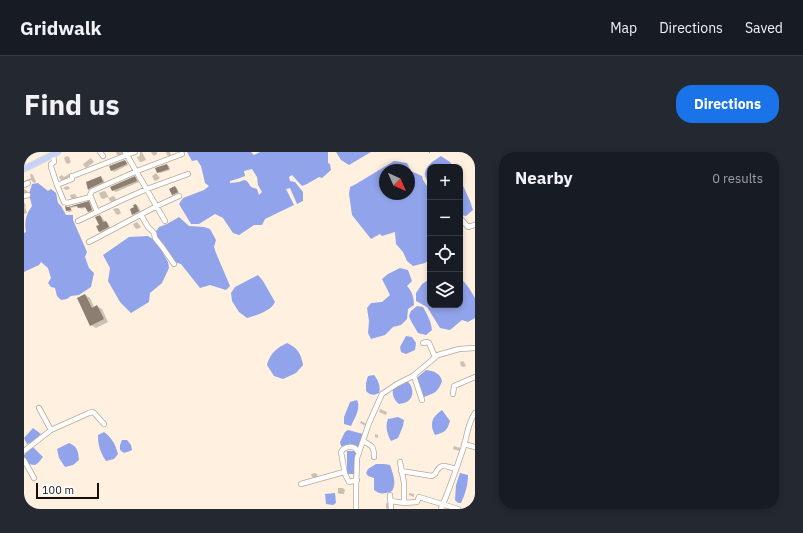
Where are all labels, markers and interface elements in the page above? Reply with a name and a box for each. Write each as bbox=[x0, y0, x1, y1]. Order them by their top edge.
text: Gridwalk bbox=[20, 16, 102, 40]
text: Map bbox=[610, 19, 637, 37]
text: Directions bbox=[659, 19, 723, 37]
text: Saved bbox=[745, 19, 783, 37]
button: Directions bbox=[676, 85, 779, 123]
text: Find us bbox=[24, 86, 120, 123]
north arrow bbox=[379, 164, 415, 200]
map controls bbox=[427, 164, 463, 308]
button: + bbox=[427, 164, 463, 200]
text: Nearby bbox=[515, 167, 573, 189]
text: 0 results bbox=[712, 170, 763, 187]
button: − bbox=[427, 200, 463, 236]
button: locate bbox=[427, 236, 463, 272]
button: layers bbox=[427, 272, 463, 308]
scale bar bbox=[36, 481, 99, 500]
text: 100 m bbox=[42, 483, 74, 497]

